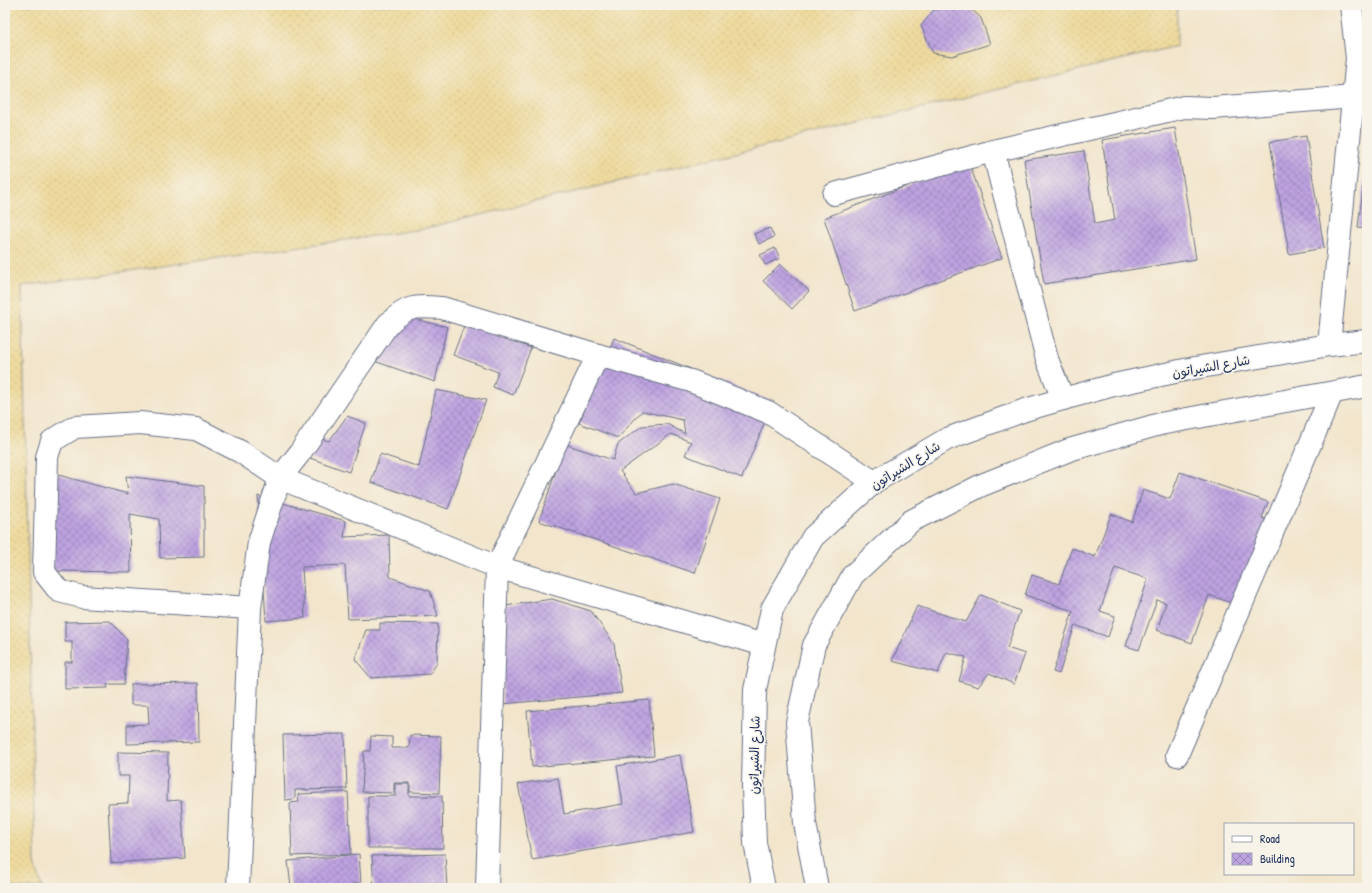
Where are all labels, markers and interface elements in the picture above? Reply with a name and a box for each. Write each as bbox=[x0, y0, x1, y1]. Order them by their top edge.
street label: شارع الشيراتون bbox=[1171, 350, 1252, 383]
street label: شارع الشيراتون bbox=[867, 436, 944, 494]
street label: شارع الشيراتون bbox=[744, 715, 765, 795]
legend bbox=[1224, 823, 1354, 875]
text: Road bbox=[1260, 830, 1280, 847]
text: Building bbox=[1260, 850, 1295, 867]

